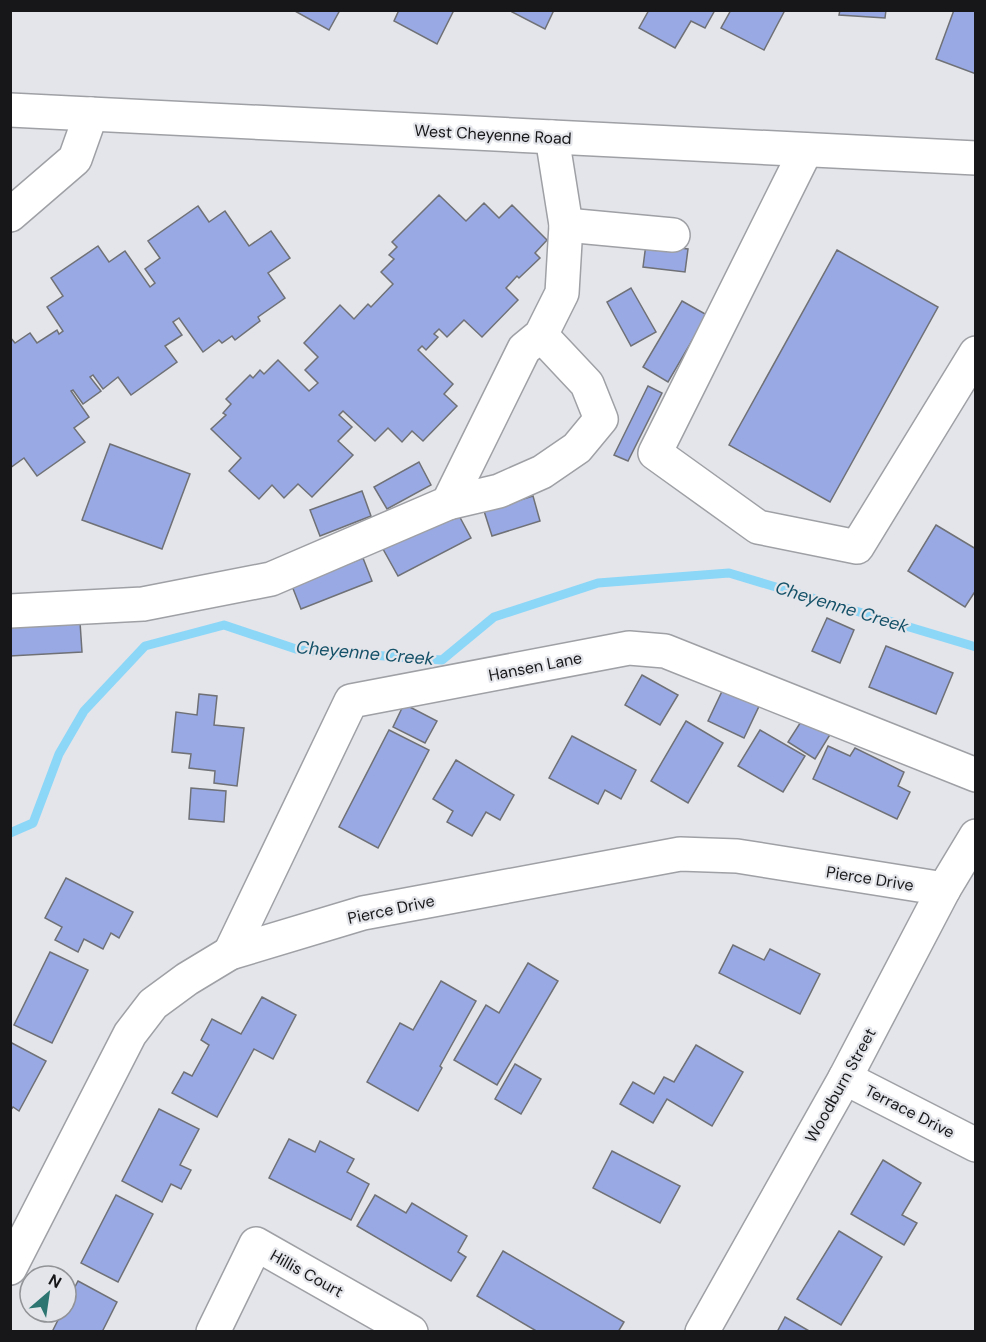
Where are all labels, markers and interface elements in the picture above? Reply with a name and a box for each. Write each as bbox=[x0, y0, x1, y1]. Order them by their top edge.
street label: West Cheyenne Road bbox=[414, 120, 572, 149]
water label: Cheyenne Creek bbox=[772, 575, 912, 639]
water label: Cheyenne Creek bbox=[295, 635, 436, 671]
street label: Hansen Lane bbox=[487, 647, 584, 686]
street label: Pierce Drive bbox=[825, 861, 915, 896]
street label: Pierce Drive bbox=[346, 890, 436, 929]
street label: Woodburn Street bbox=[800, 1024, 881, 1146]
street label: Terrace Drive bbox=[862, 1080, 958, 1143]
street label: Hillis Court bbox=[267, 1245, 347, 1302]
north arrow bbox=[18, 1264, 78, 1324]
text: N bbox=[45, 1269, 65, 1293]

